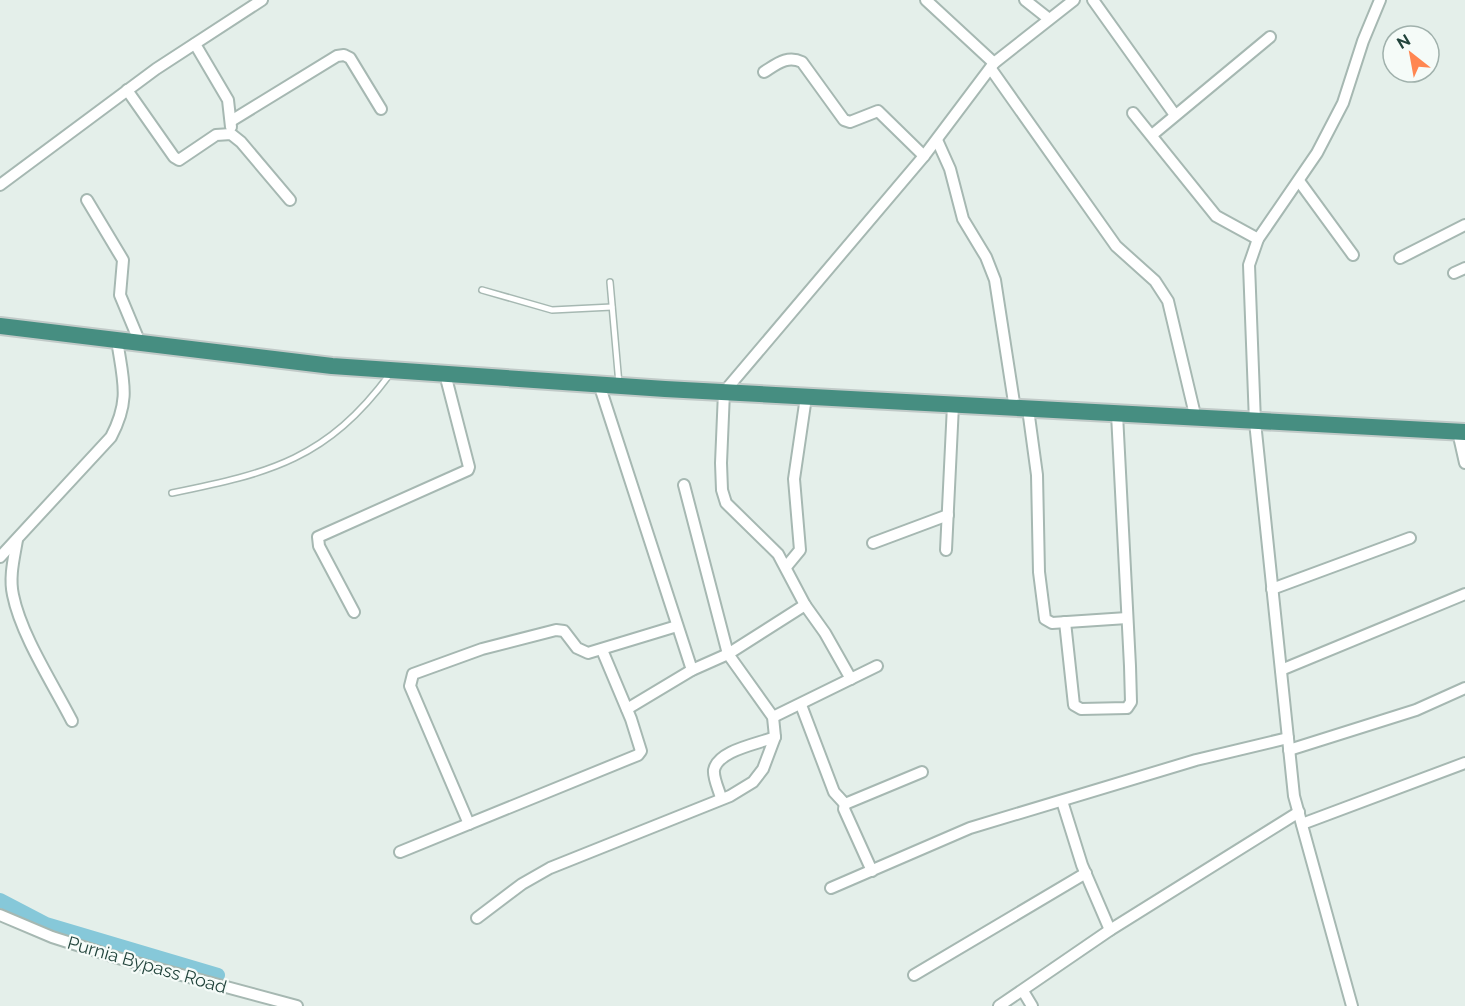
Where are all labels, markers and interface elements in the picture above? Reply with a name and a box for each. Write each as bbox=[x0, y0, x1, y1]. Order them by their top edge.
north arrow bbox=[1381, 24, 1441, 84]
text: N bbox=[1393, 30, 1414, 53]
street label: Purnia Bypass Road bbox=[65, 932, 229, 997]

